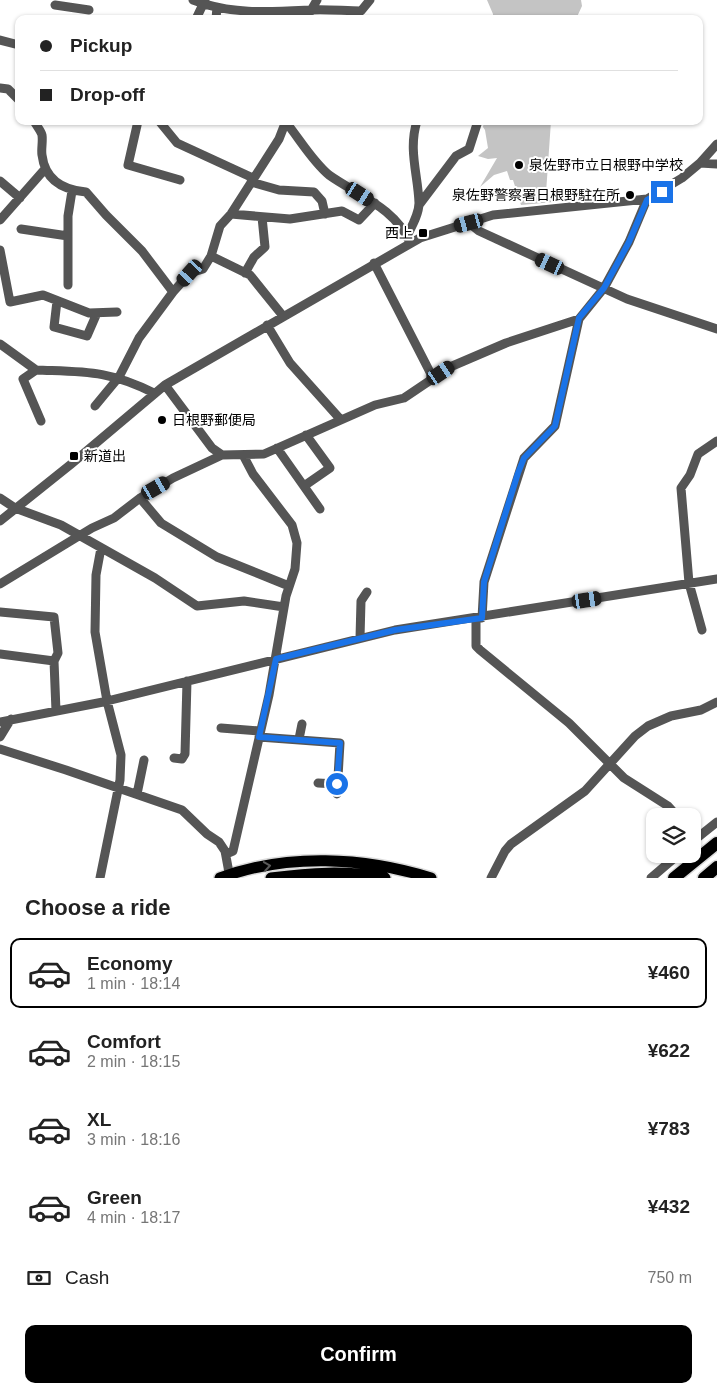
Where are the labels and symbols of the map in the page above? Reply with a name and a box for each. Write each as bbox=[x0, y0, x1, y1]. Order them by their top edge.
place label: 泉佐野市立日根野中学校 bbox=[529, 157, 683, 173]
marker: 泉佐野市立日根野中学校 bbox=[513, 159, 525, 171]
car bbox=[343, 180, 376, 208]
route end bbox=[651, 181, 673, 203]
place label: 泉佐野警察署日根野駐在所 bbox=[452, 187, 620, 203]
marker: 泉佐野警察署日根野駐在所 bbox=[624, 189, 636, 201]
car bbox=[452, 212, 485, 234]
place label: 西上 bbox=[385, 225, 413, 241]
marker: 西上 bbox=[417, 227, 429, 239]
car bbox=[533, 251, 566, 277]
car bbox=[174, 257, 205, 289]
car bbox=[424, 358, 457, 388]
place label: 日根野郵便局 bbox=[172, 412, 256, 428]
marker: 日根野郵便局 bbox=[156, 414, 168, 426]
place label: 新道出 bbox=[84, 448, 126, 464]
marker: 新道出 bbox=[68, 450, 80, 462]
car bbox=[139, 474, 172, 502]
car bbox=[571, 590, 602, 610]
route start bbox=[326, 773, 348, 795]
one-way arrow bbox=[263, 862, 271, 872]

